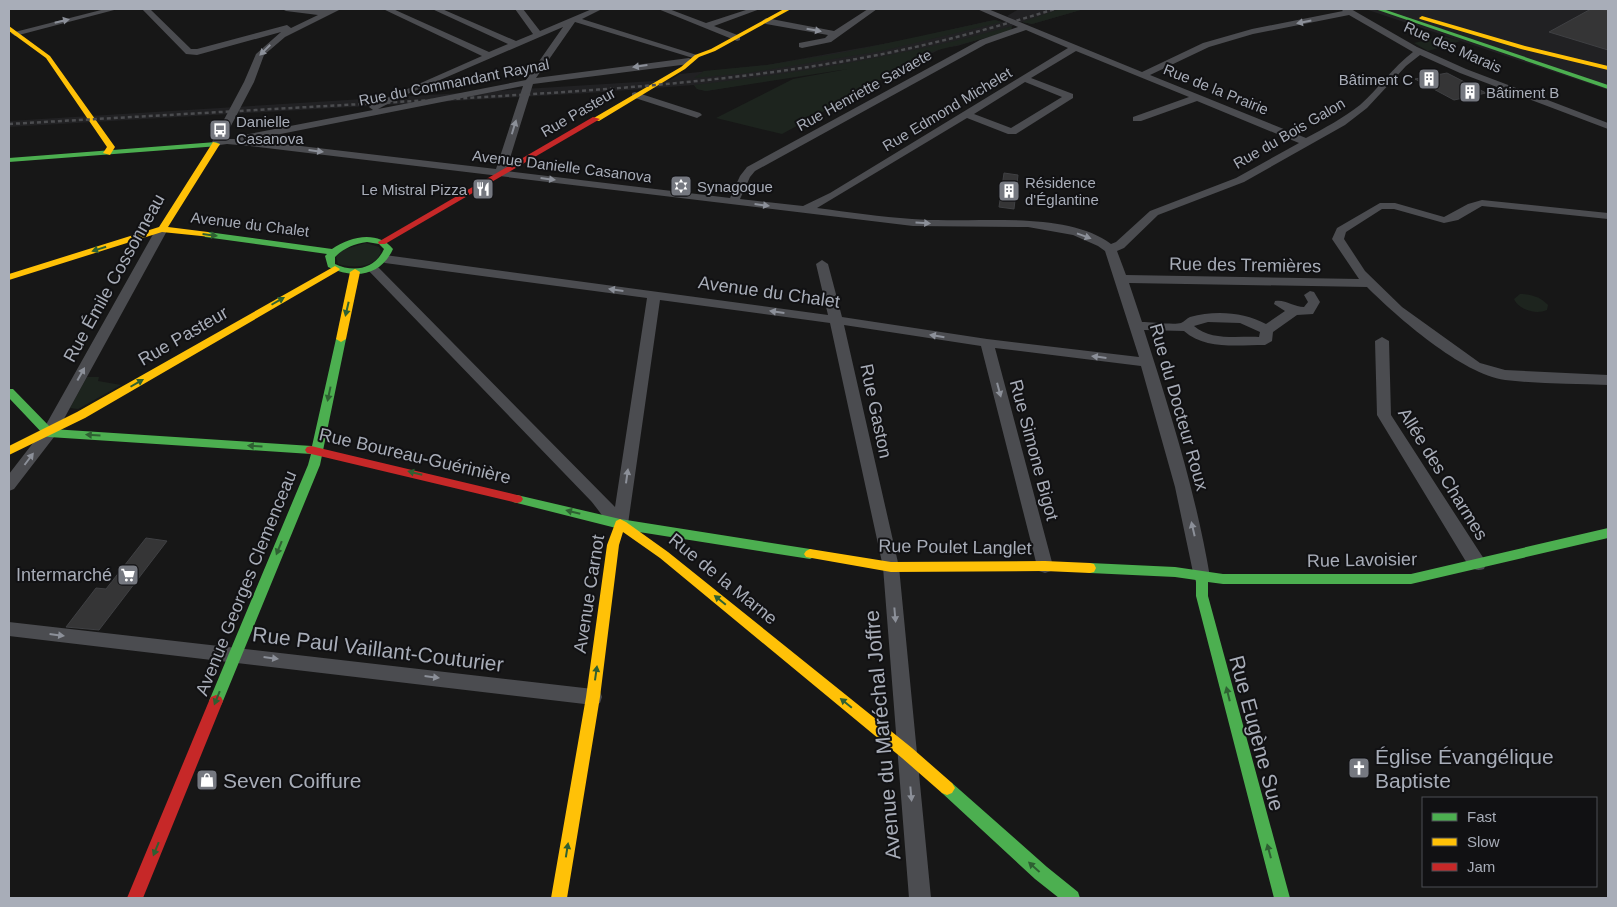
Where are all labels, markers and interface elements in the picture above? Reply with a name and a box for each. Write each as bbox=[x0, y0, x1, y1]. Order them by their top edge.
one-way arrow bbox=[54, 17, 70, 25]
one-way arrow bbox=[1296, 18, 1311, 26]
street label: Rue des Marais bbox=[1402, 18, 1504, 76]
one-way arrow bbox=[806, 26, 822, 34]
one-way arrow bbox=[260, 44, 272, 56]
street label: Rue Henriette Savaete bbox=[794, 46, 934, 134]
street label: Rue du Commandant Raynal bbox=[357, 55, 551, 109]
street label: Rue de la Prairie bbox=[1161, 60, 1271, 118]
one-way arrow bbox=[632, 63, 648, 71]
street label: Rue Edmond Michelet bbox=[879, 63, 1015, 154]
building icon: Bâtiment C bbox=[1417, 67, 1441, 91]
place label: Bâtiment C bbox=[1339, 71, 1413, 88]
building icon: Bâtiment B bbox=[1458, 80, 1482, 104]
street label: Rue Pasteur bbox=[538, 84, 618, 140]
place label: Bâtiment B bbox=[1486, 84, 1559, 101]
street label: Rue du Bois Galon bbox=[1230, 94, 1348, 172]
place label: Danielle Casanova bbox=[236, 113, 304, 147]
bus stop icon: Danielle Casanova bbox=[208, 118, 232, 142]
one-way arrow bbox=[511, 120, 519, 135]
one-way arrow bbox=[309, 147, 325, 155]
street label: Avenue Danielle Casanova bbox=[471, 147, 653, 186]
synagogue icon: Synagogue bbox=[669, 174, 693, 198]
place label: Résidence d'Églantine bbox=[1025, 174, 1099, 208]
one-way arrow bbox=[541, 175, 557, 183]
restaurant icon: Le Mistral Pizza bbox=[471, 177, 495, 201]
place label: Synagogue bbox=[697, 178, 773, 195]
building icon: Résidence d'Églantine bbox=[997, 179, 1021, 203]
place label: Le Mistral Pizza bbox=[361, 181, 468, 198]
street label: Rue Émile Cossonneau bbox=[59, 190, 169, 366]
one-way arrow bbox=[754, 201, 770, 209]
street label: Avenue du Chalet bbox=[190, 208, 311, 240]
one-way arrow bbox=[915, 220, 931, 228]
one-way arrow bbox=[202, 231, 218, 239]
one-way arrow bbox=[1077, 232, 1092, 240]
one-way arrow bbox=[91, 245, 106, 253]
street label: Rue des Tremières bbox=[1169, 254, 1321, 276]
street label: Avenue du Chalet bbox=[697, 272, 841, 312]
one-way arrow bbox=[607, 286, 623, 294]
one-way arrow bbox=[271, 297, 284, 306]
street label: Rue Pasteur bbox=[135, 302, 231, 370]
one-way arrow bbox=[343, 302, 351, 317]
one-way arrow bbox=[768, 308, 784, 316]
street label: Rue du Docteur Roux bbox=[1146, 321, 1212, 493]
one-way arrow bbox=[929, 331, 945, 339]
one-way arrow bbox=[1090, 353, 1106, 361]
street label: Rue Gaston bbox=[856, 362, 896, 460]
one-way arrow bbox=[76, 368, 85, 381]
street label: Rue Simone Bigot bbox=[1006, 377, 1062, 523]
one-way arrow bbox=[130, 378, 143, 387]
one-way arrow bbox=[995, 383, 1003, 398]
one-way arrow bbox=[325, 387, 333, 402]
street label: Allée des Charmes bbox=[1394, 404, 1492, 544]
street label: Rue Boureau-Guérinière bbox=[317, 424, 513, 488]
one-way arrow bbox=[85, 431, 101, 439]
one-way arrow bbox=[247, 441, 263, 449]
one-way arrow bbox=[24, 452, 34, 466]
one-way arrow bbox=[623, 467, 631, 483]
street label: Avenue Georges Clemenceau bbox=[192, 468, 300, 698]
one-way arrow bbox=[407, 469, 422, 477]
one-way arrow bbox=[565, 508, 580, 516]
one-way arrow bbox=[1189, 521, 1197, 536]
street label: Rue de la Marne bbox=[665, 529, 781, 629]
street label: Avenue Carnot bbox=[570, 533, 608, 655]
street label: Rue Poulet Langlet bbox=[878, 536, 1032, 558]
one-way arrow bbox=[275, 541, 283, 555]
street label: Rue Lavoisier bbox=[1307, 549, 1417, 571]
supermarket icon: Intermarché bbox=[116, 563, 140, 587]
place label: Intermarché bbox=[16, 565, 112, 585]
one-way arrow bbox=[714, 595, 727, 606]
one-way arrow bbox=[891, 607, 899, 623]
street label: Avenue du Maréchal Joffre bbox=[860, 609, 904, 861]
street label: Rue Paul Vaillant-Couturier bbox=[251, 622, 505, 676]
one-way arrow bbox=[49, 631, 65, 639]
street label: Rue Eugène Sue bbox=[1225, 653, 1289, 813]
one-way arrow bbox=[263, 654, 279, 662]
one-way arrow bbox=[592, 664, 600, 680]
one-way arrow bbox=[424, 673, 440, 681]
one-way arrow bbox=[1224, 687, 1232, 702]
one-way arrow bbox=[213, 691, 221, 706]
one-way arrow bbox=[840, 697, 853, 708]
place label: Église Évangélique Baptiste bbox=[1375, 745, 1554, 792]
church icon: Église Évangélique Baptiste bbox=[1347, 756, 1371, 780]
shop icon: Seven Coiffure bbox=[195, 768, 219, 792]
place label: Seven Coiffure bbox=[223, 769, 362, 792]
one-way arrow bbox=[907, 787, 915, 803]
legend bbox=[1422, 797, 1597, 887]
text: Fast bbox=[1467, 808, 1497, 825]
text: Slow bbox=[1467, 833, 1500, 850]
one-way arrow bbox=[151, 842, 159, 856]
one-way arrow bbox=[564, 842, 572, 858]
one-way arrow bbox=[1265, 844, 1273, 859]
text: Jam bbox=[1467, 858, 1495, 875]
one-way arrow bbox=[1029, 861, 1041, 873]

